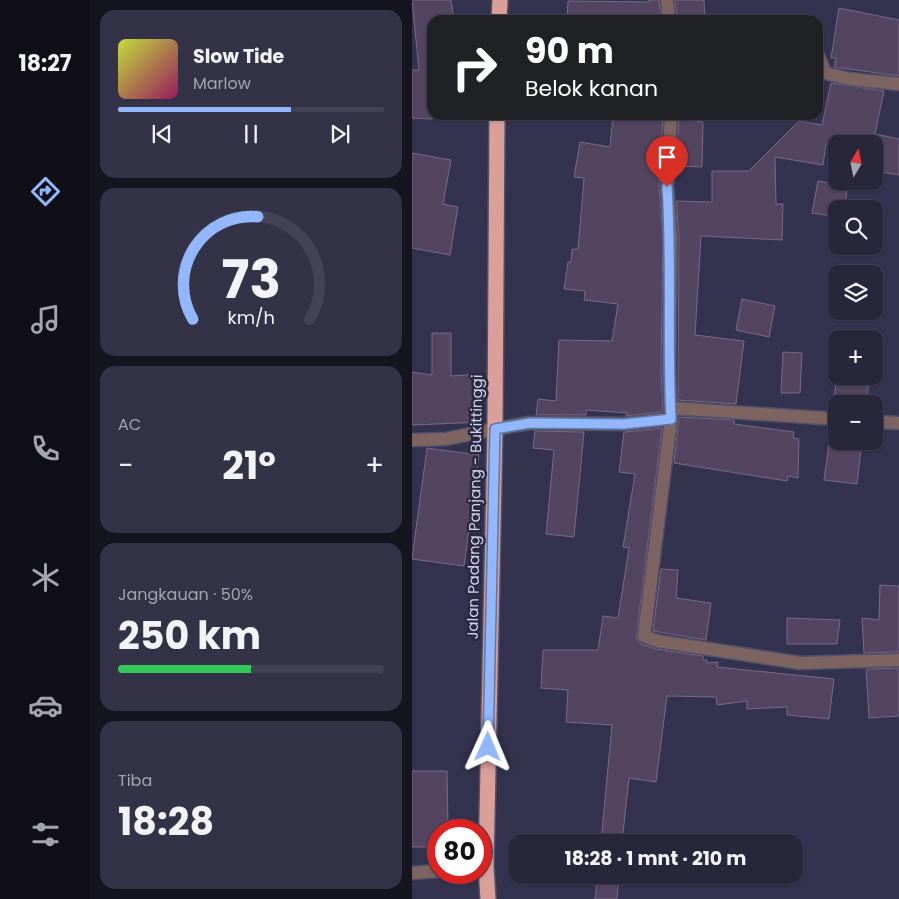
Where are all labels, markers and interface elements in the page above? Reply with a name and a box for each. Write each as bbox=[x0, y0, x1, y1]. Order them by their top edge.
text: 90 m bbox=[525, 26, 614, 75]
icon: right bbox=[442, 35, 507, 100]
text: Slow Tide bbox=[193, 43, 284, 70]
text: 18:27 bbox=[18, 48, 72, 79]
text: Marlow bbox=[193, 72, 251, 95]
text: Belok kanan bbox=[525, 73, 658, 104]
icon: previous bbox=[148, 120, 176, 148]
icon: pause bbox=[237, 120, 265, 148]
icon: next bbox=[326, 120, 354, 148]
north arrow bbox=[828, 135, 883, 190]
map controls bbox=[828, 135, 883, 450]
pin bbox=[646, 136, 688, 187]
icon: arrive bbox=[653, 143, 681, 171]
icon: directions bbox=[28, 174, 63, 209]
button: search bbox=[828, 200, 883, 255]
text: 73 bbox=[221, 243, 281, 316]
button: layers bbox=[828, 265, 883, 320]
icon: music bbox=[28, 302, 63, 337]
text: km/h bbox=[227, 305, 275, 330]
button: + bbox=[828, 330, 883, 385]
street label: Jalan Padang Panjang - Bukittinggi bbox=[462, 374, 487, 640]
button: − bbox=[828, 395, 883, 450]
text: AC bbox=[118, 413, 141, 436]
icon: phone bbox=[28, 431, 63, 466]
text: 21° bbox=[222, 439, 276, 492]
text: − bbox=[118, 446, 133, 485]
text: + bbox=[365, 446, 384, 485]
icon: climate bbox=[28, 560, 63, 595]
text: Jangkauan · 50% bbox=[118, 583, 253, 606]
text: 250 km bbox=[118, 609, 261, 662]
icon: car bbox=[28, 688, 63, 723]
position arrow bbox=[461, 720, 513, 772]
text: Tiba bbox=[118, 769, 152, 792]
text: 18:28 bbox=[118, 795, 214, 848]
icon: filters bbox=[28, 817, 63, 852]
speed limit sign: 80 bbox=[427, 819, 492, 884]
text: 18:28 · 1 mnt · 210 m bbox=[565, 845, 746, 872]

